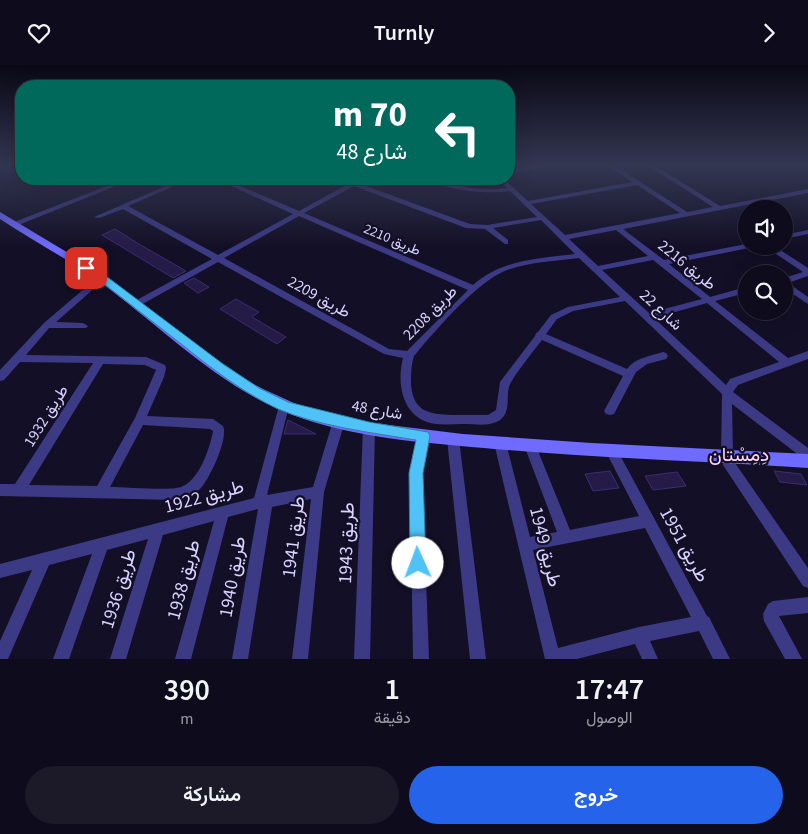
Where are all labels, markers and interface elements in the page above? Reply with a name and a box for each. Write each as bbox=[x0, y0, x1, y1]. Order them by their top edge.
text: Turnly bbox=[374, 17, 434, 49]
icon: heart bbox=[25, 19, 53, 47]
icon: forward bbox=[755, 19, 783, 47]
text: 70 m bbox=[333, 90, 407, 140]
icon: left bbox=[425, 100, 490, 165]
text: شارع 48 bbox=[336, 136, 407, 168]
map controls bbox=[738, 200, 793, 320]
button: sound bbox=[738, 200, 793, 255]
street label: طريق 2210 bbox=[360, 219, 424, 261]
street label: طريق 2216 bbox=[653, 235, 721, 295]
pin bbox=[65, 247, 107, 289]
icon: arrive bbox=[72, 254, 100, 282]
button: search bbox=[738, 265, 793, 320]
street label: طريق 2209 bbox=[284, 271, 354, 323]
street label: طريق 2208 bbox=[398, 281, 462, 345]
street label: شارع 22 bbox=[635, 284, 687, 336]
street label: طريق 1932 bbox=[18, 381, 74, 451]
street label: شارع 48 bbox=[350, 395, 404, 425]
district label: دِمِسْتان bbox=[709, 442, 769, 469]
street label: طريق 1922 bbox=[161, 473, 247, 521]
street label: طريق 1941 bbox=[276, 495, 312, 579]
street label: طريق 1943 bbox=[332, 502, 362, 584]
street label: طريق 1951 bbox=[652, 503, 716, 587]
street label: طريق 1949 bbox=[522, 504, 568, 590]
street label: طريق 1940 bbox=[213, 534, 253, 620]
position arrow bbox=[391, 536, 443, 588]
street label: طريق 1938 bbox=[160, 537, 208, 623]
street label: طريق 1936 bbox=[94, 546, 144, 632]
text: 1 bbox=[385, 668, 400, 711]
text: 17:47 bbox=[574, 668, 644, 711]
text: 390 bbox=[164, 669, 210, 712]
text: دقيقة bbox=[374, 707, 411, 729]
text: الوصول bbox=[586, 707, 632, 729]
text: m bbox=[180, 708, 194, 730]
button: مشاركة bbox=[25, 766, 399, 824]
button: خروج bbox=[409, 766, 783, 824]

